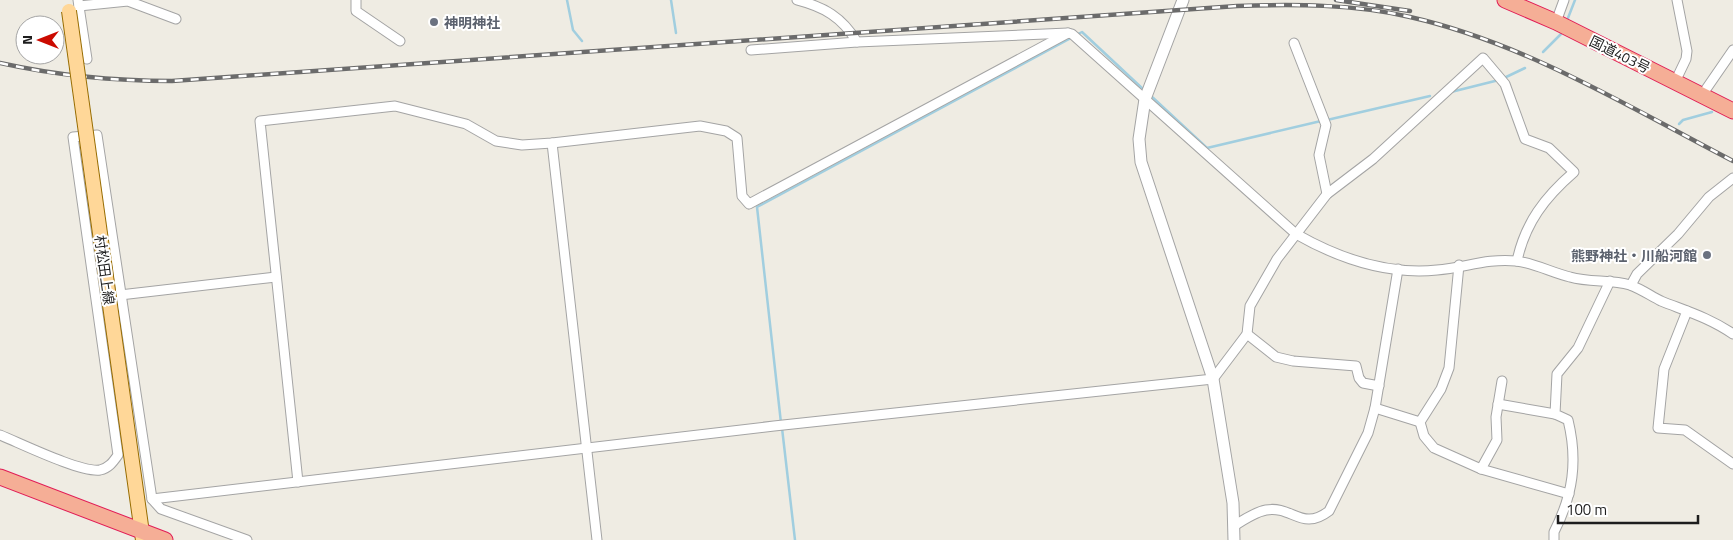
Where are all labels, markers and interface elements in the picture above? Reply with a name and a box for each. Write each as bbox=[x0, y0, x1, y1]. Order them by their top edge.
place label: 神明神社 bbox=[444, 12, 500, 33]
north arrow bbox=[15, 15, 65, 65]
marker: 神明神社 bbox=[428, 16, 440, 28]
street label: 国道403号 bbox=[1586, 30, 1654, 78]
text: N bbox=[16, 35, 37, 45]
street label: 村松田上線 bbox=[90, 234, 120, 306]
place label: 熊野神社・川船河館 bbox=[1571, 245, 1697, 266]
marker: 熊野神社・川船河館 bbox=[1701, 249, 1713, 261]
scale bar bbox=[1558, 492, 1698, 524]
text: 100 m bbox=[1566, 498, 1607, 521]

